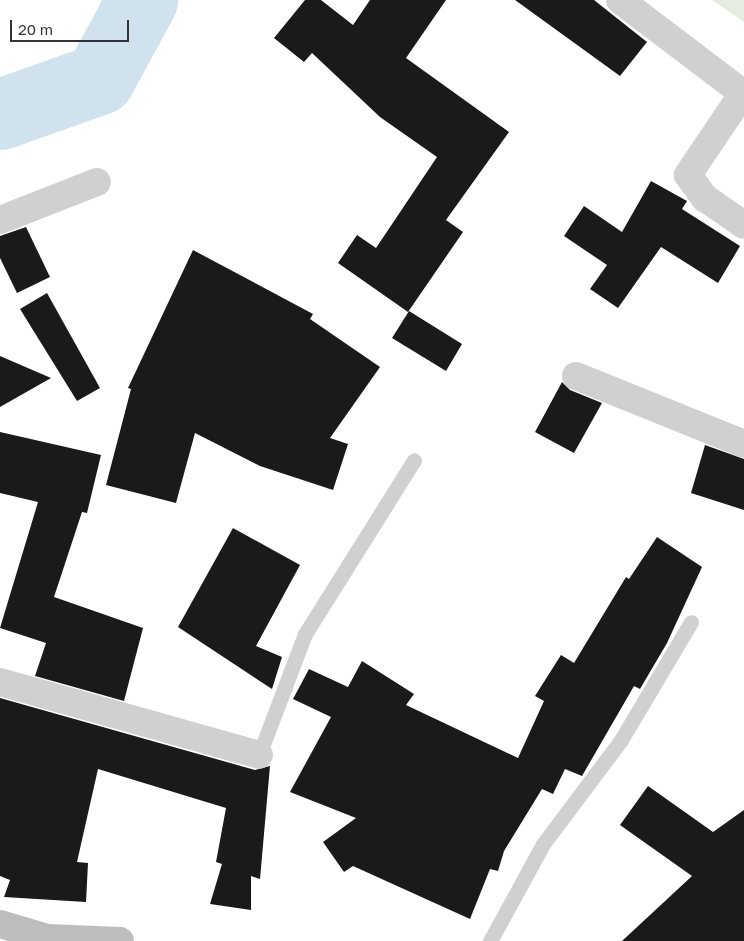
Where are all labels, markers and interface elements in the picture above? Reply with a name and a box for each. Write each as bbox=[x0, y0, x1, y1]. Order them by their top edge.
scale bar bbox=[12, 10, 131, 42]
text: 20 m bbox=[18, 20, 53, 38]

